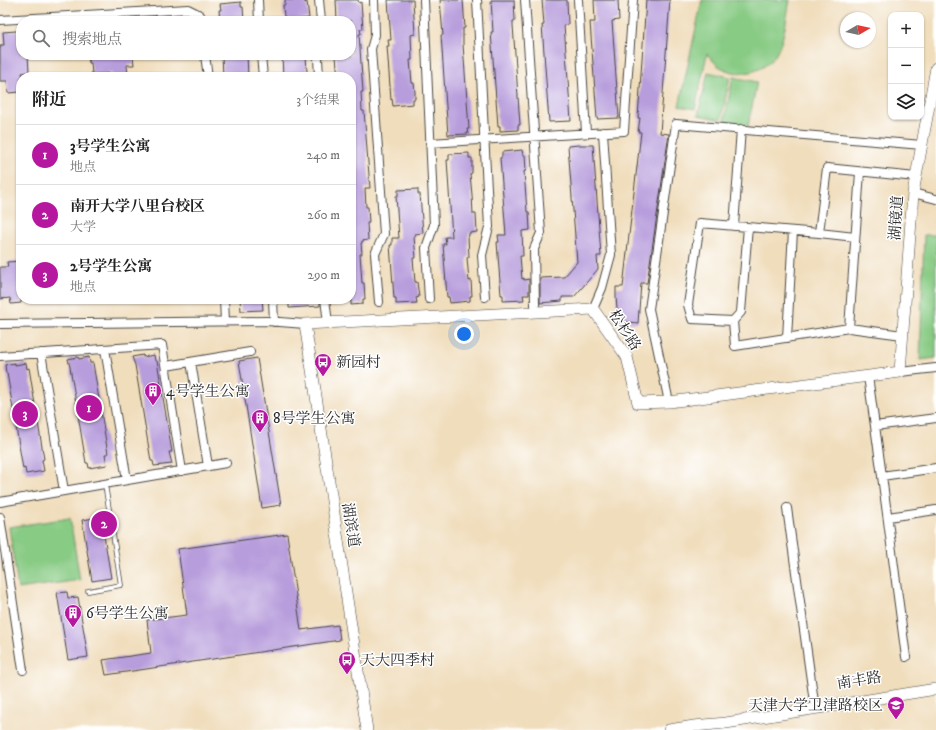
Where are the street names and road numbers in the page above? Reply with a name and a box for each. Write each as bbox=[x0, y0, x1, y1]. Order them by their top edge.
street label: 湖镜道 bbox=[885, 195, 908, 241]
street label: 松杉路 bbox=[604, 306, 645, 354]
street label: 湖滨道 bbox=[338, 501, 363, 549]
street label: 南丰路 bbox=[835, 668, 883, 693]

